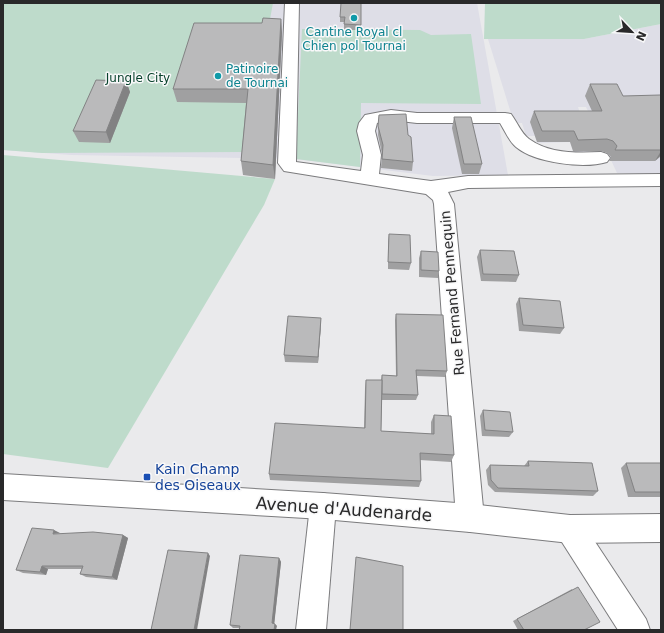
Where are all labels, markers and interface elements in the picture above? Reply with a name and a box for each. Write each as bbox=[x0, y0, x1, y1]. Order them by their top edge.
north arrow bbox=[612, 12, 652, 52]
marker: Cantine Royal cl Chien pol Tournai bbox=[349, 13, 359, 23]
place label: Cantine Royal cl Chien pol Tournai bbox=[302, 25, 406, 53]
text: N bbox=[633, 29, 648, 43]
place label: Patinoire de Tournai bbox=[226, 62, 288, 90]
park label: Jungle City bbox=[105, 71, 170, 85]
marker: Patinoire de Tournai bbox=[213, 71, 223, 81]
street label: Rue Fernand Pennequin bbox=[437, 210, 467, 376]
place label: Kain Champ des Oiseaux bbox=[155, 461, 241, 493]
marker: Kain Champ des Oiseaux bbox=[142, 472, 152, 482]
street label: Avenue d'Audenarde bbox=[255, 493, 433, 525]

